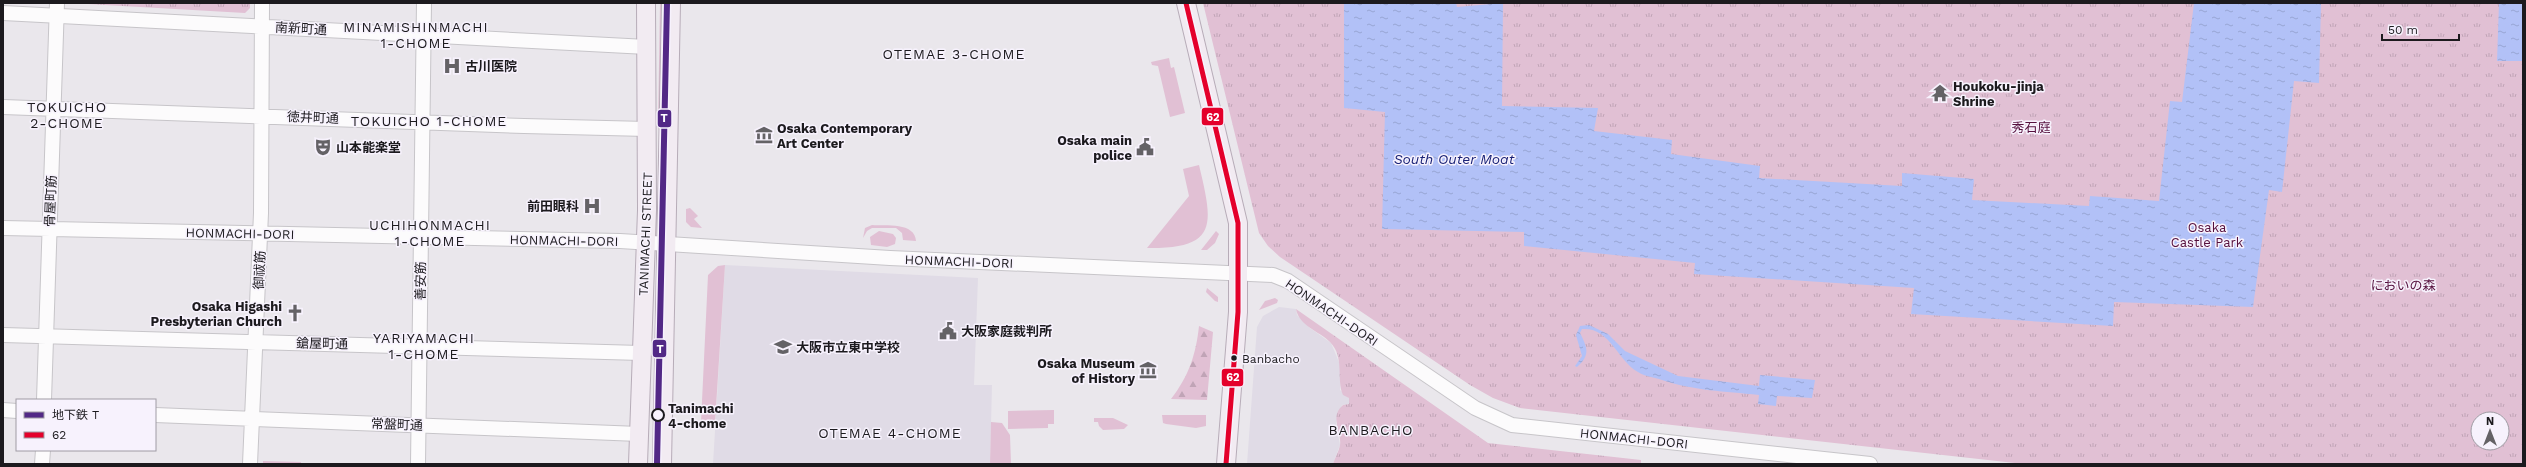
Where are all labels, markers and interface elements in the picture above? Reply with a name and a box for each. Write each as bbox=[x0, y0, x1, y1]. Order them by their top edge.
scale bar bbox=[2382, 16, 2459, 42]
district label: MINAMISHINMACHI 1-CHOME bbox=[343, 19, 489, 51]
street label: 南新町通 bbox=[275, 20, 327, 37]
text: 50 m bbox=[2388, 23, 2418, 37]
district label: OTEMAE 3-CHOME bbox=[883, 46, 1026, 62]
hospital icon: 古川医院 bbox=[442, 56, 462, 76]
place label: 古川医院 bbox=[465, 59, 517, 74]
place label: Houkoku-jinja Shrine bbox=[1953, 79, 2044, 109]
temple icon: Houkoku-jinja Shrine bbox=[1930, 83, 1950, 103]
district label: TOKUICHO 2-CHOME bbox=[27, 99, 107, 131]
line badge: 62 bbox=[1201, 107, 1224, 126]
street label: 徳井町通 bbox=[287, 109, 339, 126]
line badge: T bbox=[657, 109, 672, 128]
text: 62 bbox=[1206, 111, 1220, 124]
text: T bbox=[660, 112, 668, 125]
district label: TOKUICHO 1-CHOME bbox=[351, 113, 507, 129]
park label: 秀石庭 bbox=[2011, 120, 2051, 135]
place label: Osaka Contemporary Art Center bbox=[777, 121, 913, 151]
museum icon: Osaka Contemporary Art Center bbox=[754, 125, 774, 145]
place label: Osaka main police bbox=[1057, 133, 1132, 163]
theatre icon: 山本能楽堂 bbox=[313, 137, 333, 157]
public building icon: Osaka main police bbox=[1135, 137, 1155, 157]
place label: 山本能楽堂 bbox=[336, 140, 401, 155]
water label: South Outer Moat bbox=[1394, 151, 1515, 167]
street label: TANIMACHI STREET bbox=[636, 172, 655, 296]
street label: 骨屋町筋 bbox=[42, 175, 59, 227]
hospital icon: 前田眼科 bbox=[582, 196, 602, 216]
place label: 前田眼科 bbox=[527, 199, 579, 214]
district label: UCHIHONMACHI 1-CHOME bbox=[369, 217, 491, 249]
park label: Osaka Castle Park bbox=[2171, 220, 2244, 250]
street label: HONMACHI-DORI bbox=[186, 225, 294, 242]
street label: HONMACHI-DORI bbox=[510, 232, 618, 249]
street label: 御祓筋 bbox=[251, 250, 268, 290]
street label: HONMACHI-DORI bbox=[904, 252, 1014, 271]
street label: 善安筋 bbox=[413, 261, 428, 301]
street label: HONMACHI-DORI bbox=[1282, 276, 1381, 349]
park label: においの森 bbox=[2370, 278, 2436, 293]
place label: Osaka Higashi Presbyterian Church bbox=[150, 299, 282, 329]
church icon: Osaka Higashi Presbyterian Church bbox=[285, 303, 305, 323]
public building icon: 大阪家庭裁判所 bbox=[938, 321, 958, 341]
place label: 大阪家庭裁判所 bbox=[961, 324, 1052, 339]
district label: YARIYAMACHI 1-CHOME bbox=[373, 330, 475, 362]
street label: 鎗屋町通 bbox=[296, 336, 348, 351]
school or university icon: 大阪市立東中学校 bbox=[773, 337, 793, 357]
line badge: T bbox=[652, 339, 667, 358]
place label: 大阪市立東中学校 bbox=[796, 340, 900, 355]
text: T bbox=[656, 343, 664, 356]
place label: Banbacho bbox=[1242, 352, 1300, 366]
marker: Banbacho bbox=[1229, 353, 1239, 363]
place label: Osaka Museum of History bbox=[1037, 356, 1136, 386]
museum icon: Osaka Museum of History bbox=[1138, 360, 1158, 380]
line badge: 62 bbox=[1221, 368, 1244, 387]
text: 62 bbox=[1226, 371, 1240, 384]
legend bbox=[16, 399, 156, 451]
place label: Tanimachi 4-chome bbox=[668, 401, 734, 431]
text: 地下鉄 T bbox=[52, 408, 99, 422]
marker: Tanimachi 4-chome bbox=[651, 408, 665, 422]
north arrow bbox=[2470, 411, 2510, 451]
text: N bbox=[2486, 415, 2494, 428]
street label: 常盤町通 bbox=[371, 416, 423, 433]
district label: BANBACHO bbox=[1329, 422, 1413, 438]
district label: OTEMAE 4-CHOME bbox=[818, 425, 962, 441]
street label: HONMACHI-DORI bbox=[1579, 425, 1689, 452]
text: 62 bbox=[52, 428, 66, 442]

